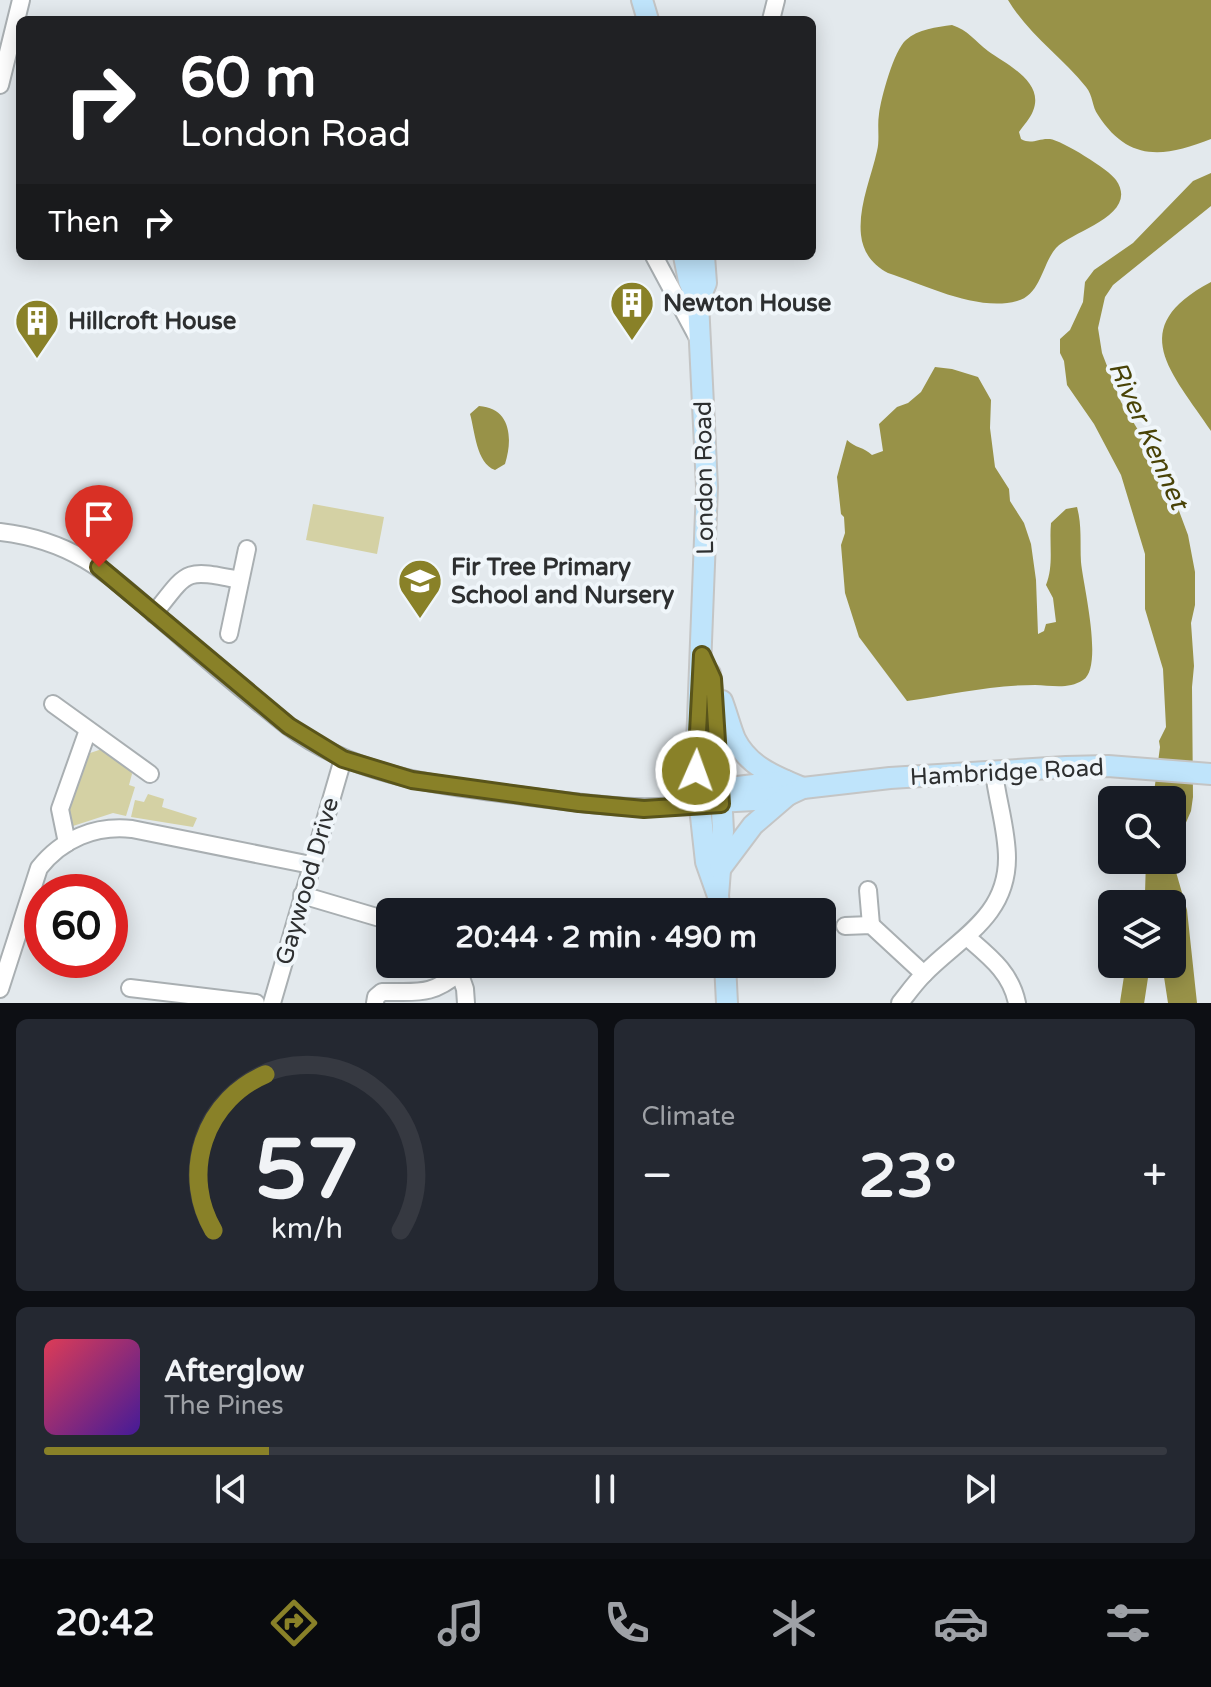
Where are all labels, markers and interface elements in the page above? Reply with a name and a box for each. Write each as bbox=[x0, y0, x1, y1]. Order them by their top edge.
text: 60 m bbox=[180, 45, 316, 112]
icon: right bbox=[48, 48, 152, 152]
text: London Road bbox=[180, 113, 411, 156]
icon: right bbox=[136, 200, 180, 244]
text: Then bbox=[48, 204, 120, 241]
building icon: Newton House bbox=[608, 279, 656, 342]
place label: Newton House bbox=[663, 289, 832, 318]
building icon: Hillcroft House bbox=[13, 297, 61, 360]
place label: Hillcroft House bbox=[68, 307, 237, 336]
water label: River Kennet bbox=[1102, 357, 1196, 517]
street label: London Road bbox=[689, 401, 720, 555]
pin bbox=[65, 485, 133, 567]
icon: arrive bbox=[77, 497, 121, 541]
place label: Fir Tree Primary School and Nursery bbox=[451, 553, 674, 610]
school or university icon: Fir Tree Primary School and Nursery bbox=[396, 557, 444, 620]
position arrow bbox=[654, 729, 738, 813]
street label: Hambridge Road bbox=[909, 753, 1105, 792]
map controls bbox=[1098, 786, 1186, 978]
button: search bbox=[1098, 786, 1186, 874]
street label: Gaywood Drive bbox=[270, 794, 345, 968]
speed limit sign: 60 bbox=[24, 874, 128, 978]
button: layers bbox=[1098, 890, 1186, 978]
text: 20:44 · 2 min · 490 m bbox=[455, 919, 757, 956]
text: Climate bbox=[642, 1101, 735, 1132]
text: 57 bbox=[255, 1121, 359, 1221]
text: 23° bbox=[859, 1141, 957, 1213]
text: − bbox=[642, 1150, 673, 1203]
text: + bbox=[1142, 1150, 1167, 1203]
text: km/h bbox=[271, 1212, 343, 1246]
text: Afterglow bbox=[164, 1353, 304, 1390]
text: The Pines bbox=[164, 1390, 284, 1421]
icon: previous bbox=[209, 1467, 253, 1511]
icon: pause bbox=[583, 1467, 627, 1511]
icon: next bbox=[958, 1467, 1002, 1511]
icon: directions bbox=[266, 1595, 322, 1651]
icon: music bbox=[433, 1595, 489, 1651]
icon: phone bbox=[599, 1595, 655, 1651]
icon: climate bbox=[766, 1595, 822, 1651]
icon: car bbox=[933, 1595, 989, 1651]
icon: filters bbox=[1100, 1595, 1156, 1651]
text: 20:42 bbox=[55, 1602, 155, 1645]

